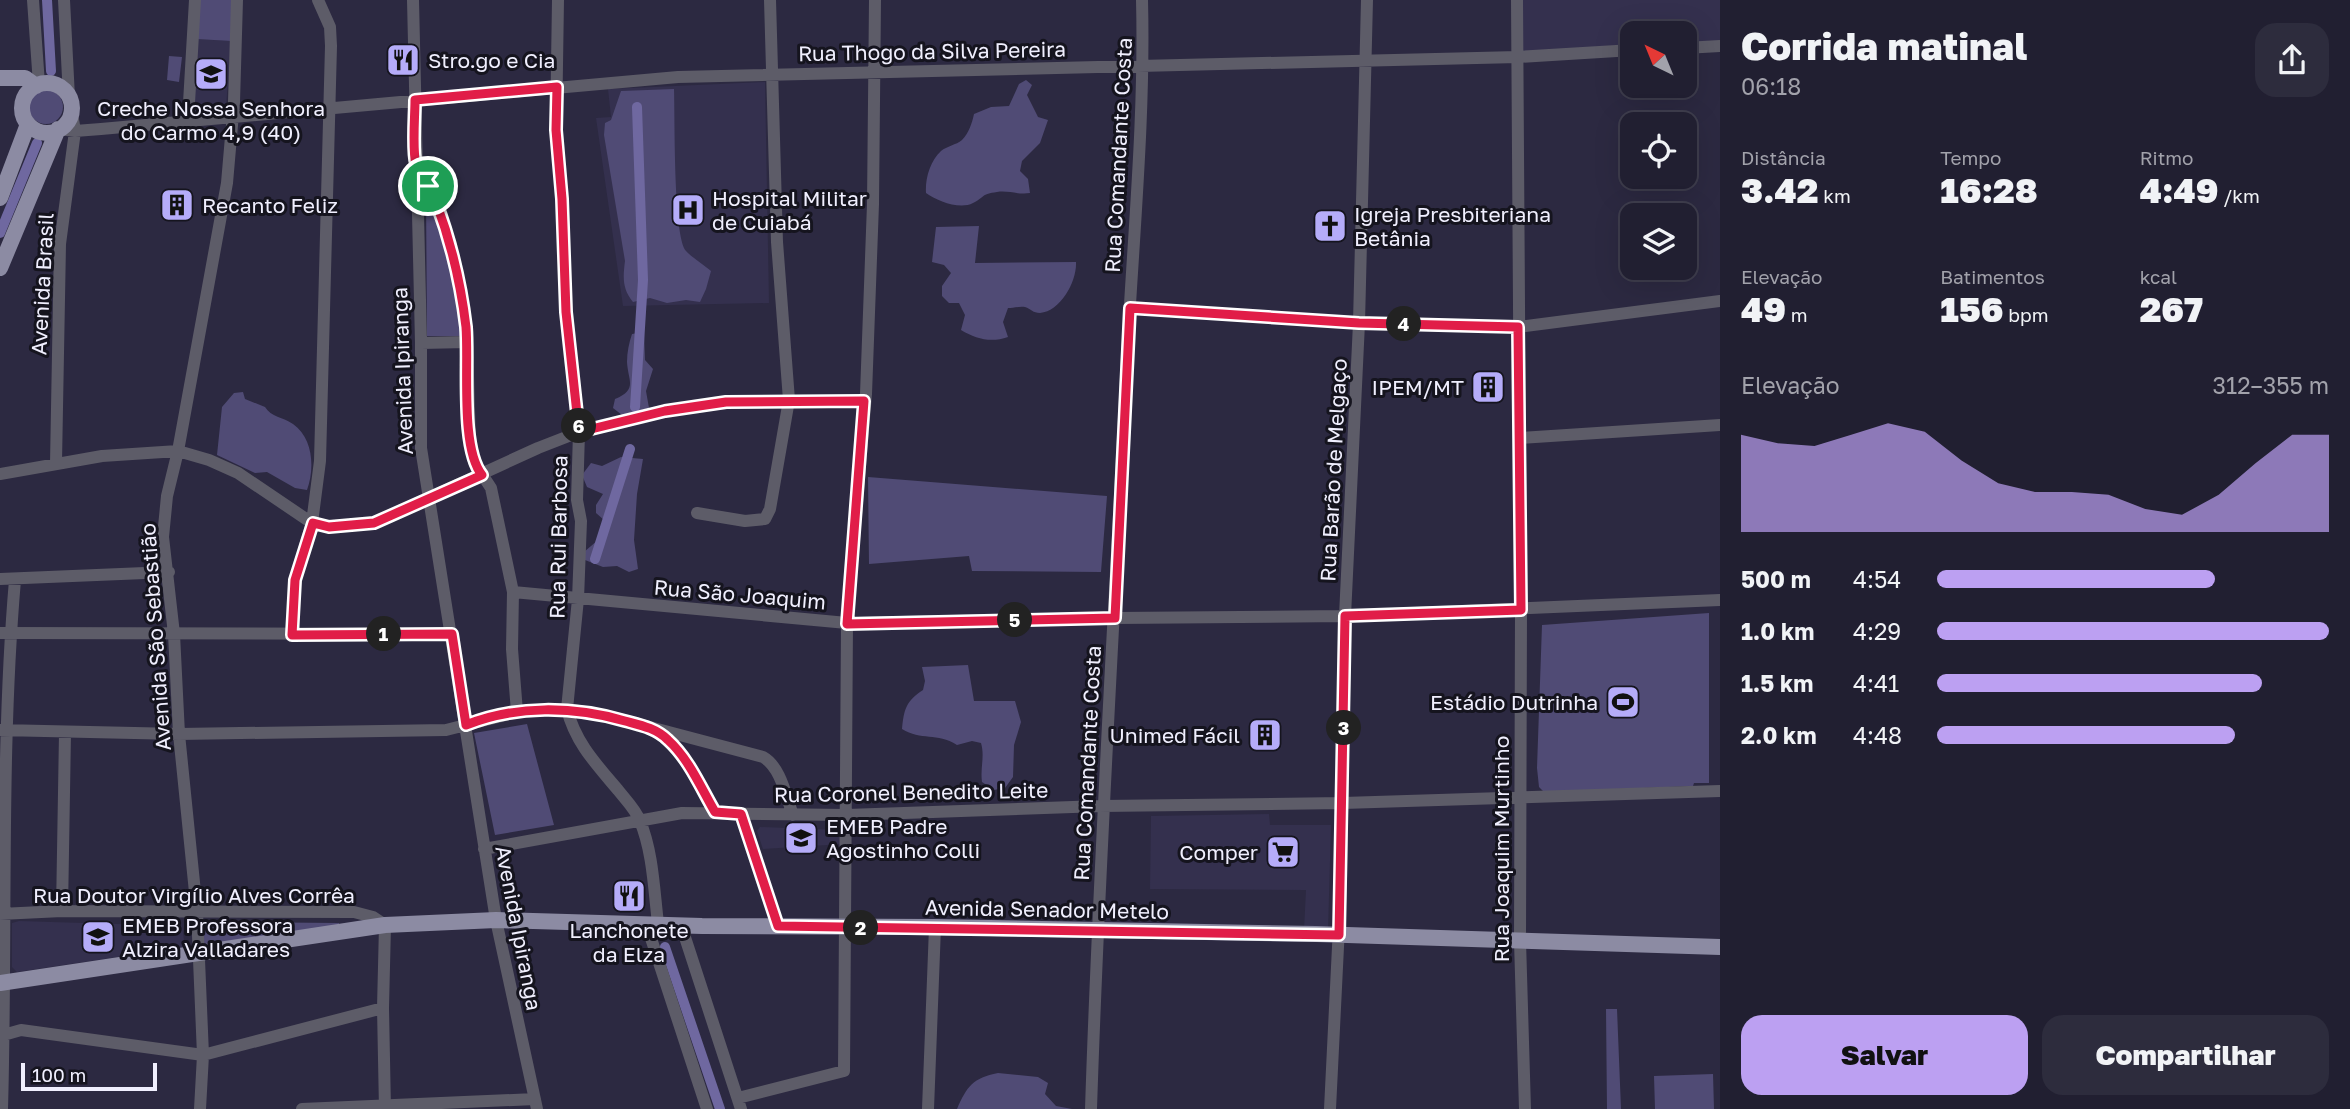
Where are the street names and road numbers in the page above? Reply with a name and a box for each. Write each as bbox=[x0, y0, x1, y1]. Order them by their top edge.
street label: Rua Thogo da Silva Pereira bbox=[798, 36, 1066, 66]
street label: Rua Comandante Costa bbox=[1099, 37, 1137, 273]
street label: Avenida Brasil bbox=[25, 212, 59, 356]
street label: Avenida Ipiranga bbox=[386, 287, 418, 455]
street label: Rua Barão de Melgaço bbox=[1314, 358, 1352, 582]
street label: Rua Rui Barbosa bbox=[544, 455, 572, 619]
street label: Avenida São Sebastião bbox=[134, 522, 176, 752]
street label: Rua São Joaquim bbox=[653, 574, 827, 614]
street label: Rua Comandante Costa bbox=[1068, 645, 1106, 881]
street label: Rua Joaquim Murtinho bbox=[1488, 736, 1514, 962]
street label: Rua Coronel Benedito Leite bbox=[774, 777, 1048, 807]
street label: Avenida Ipiranga bbox=[490, 843, 548, 1013]
street label: Rua Doutor Virgílio Alves Corrêa bbox=[33, 882, 355, 908]
street label: Avenida Senador Metelo bbox=[925, 894, 1169, 924]

